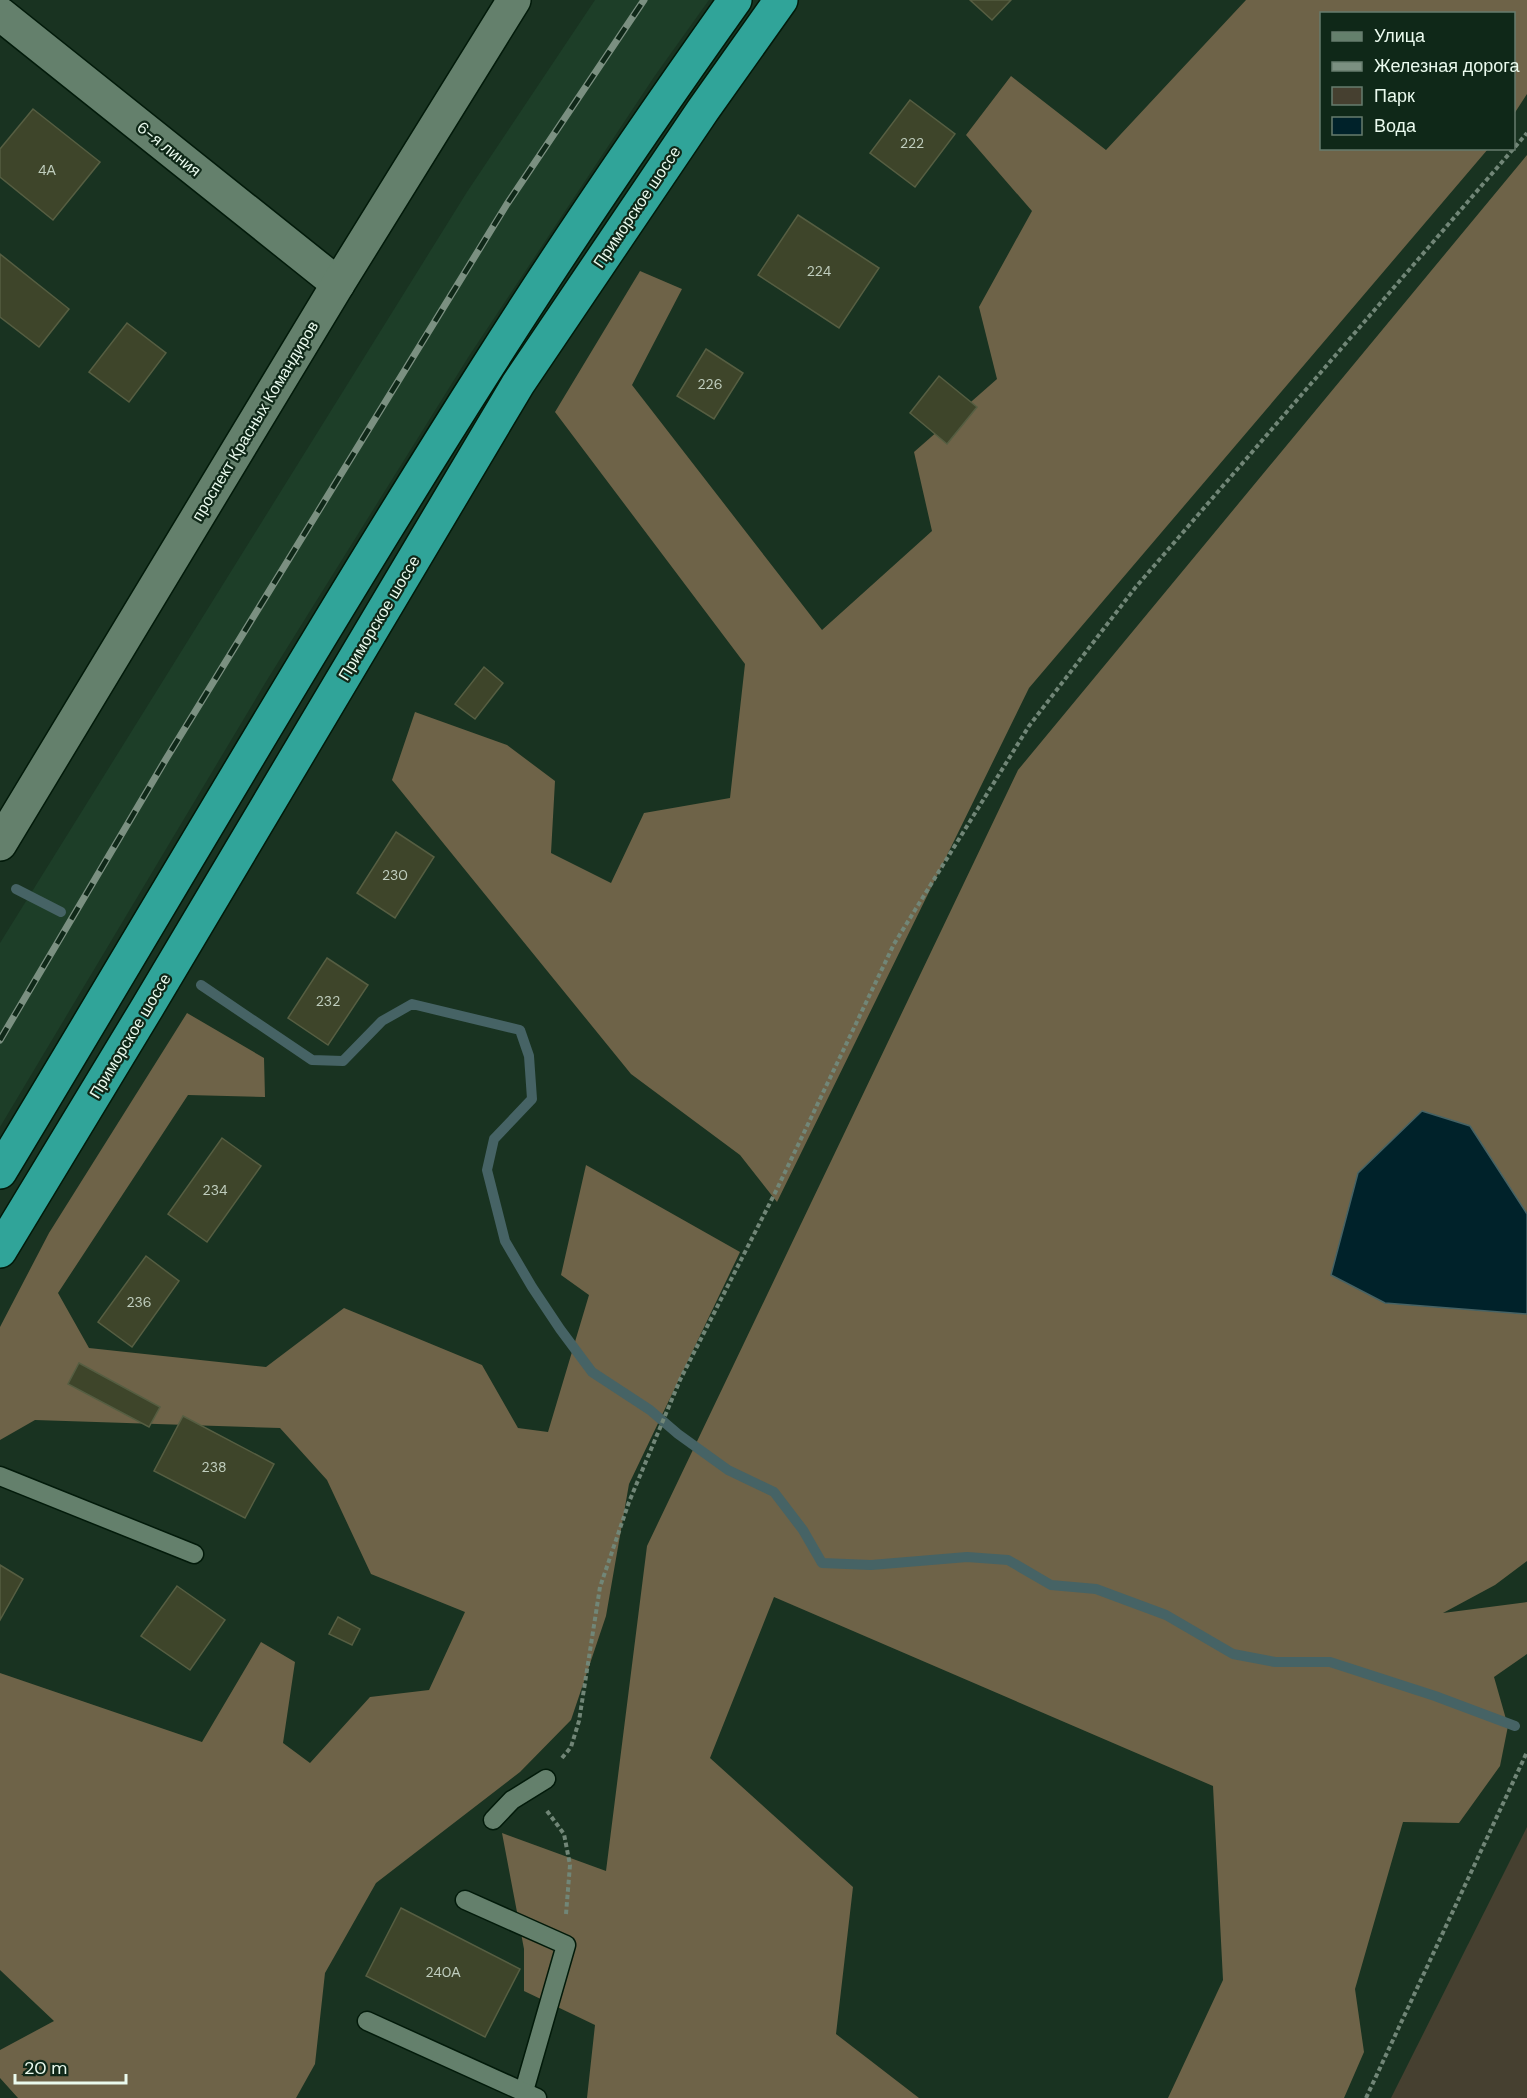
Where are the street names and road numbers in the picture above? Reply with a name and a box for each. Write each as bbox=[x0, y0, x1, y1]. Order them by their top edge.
street label: 6-я линия bbox=[133, 117, 205, 181]
street label: Приморское шоссе bbox=[589, 142, 685, 272]
street label: проспект Красных Командиров bbox=[187, 317, 323, 525]
street label: Приморское шоссе bbox=[333, 552, 425, 684]
street label: Приморское шоссе bbox=[84, 970, 176, 1102]

